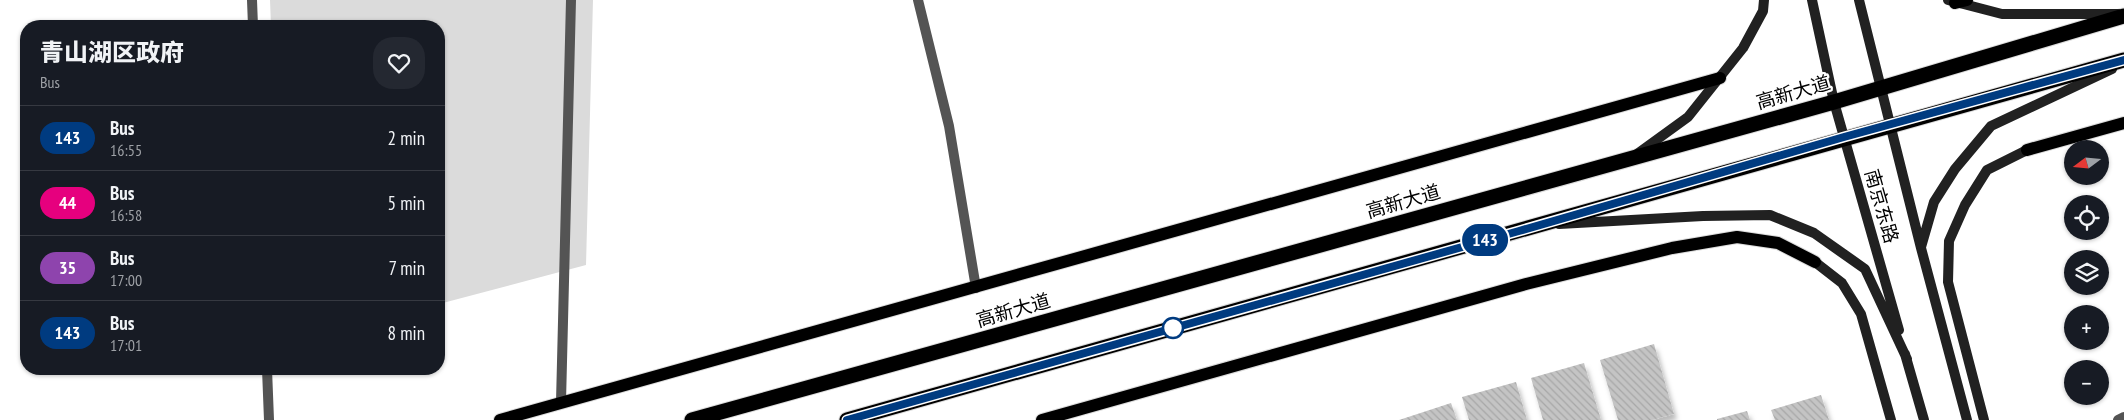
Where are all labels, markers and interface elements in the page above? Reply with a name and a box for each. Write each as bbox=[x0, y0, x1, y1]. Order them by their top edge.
text: 青山湖区政府 bbox=[40, 37, 184, 68]
button: heart bbox=[373, 37, 425, 89]
street label: 高新大道 bbox=[1753, 70, 1833, 114]
text: Bus bbox=[40, 72, 60, 92]
text: Bus bbox=[110, 116, 134, 140]
text: 143 bbox=[55, 126, 80, 149]
text: 2 min bbox=[388, 126, 425, 150]
text: 16:55 bbox=[110, 140, 142, 160]
north arrow bbox=[2064, 140, 2109, 185]
map controls bbox=[2064, 140, 2109, 405]
street label: 南京东路 bbox=[1860, 166, 1904, 246]
street label: 高新大道 bbox=[1363, 179, 1443, 223]
text: Bus bbox=[110, 181, 134, 205]
text: 44 bbox=[59, 191, 76, 214]
text: 5 min bbox=[388, 191, 425, 215]
button: locate bbox=[2064, 195, 2109, 240]
text: 16:58 bbox=[110, 205, 142, 225]
line badge: 143 bbox=[1456, 224, 1514, 256]
text: 143 bbox=[1472, 228, 1498, 251]
text: Bus bbox=[110, 246, 134, 270]
button: layers bbox=[2064, 250, 2109, 295]
text: 35 bbox=[59, 256, 76, 279]
text: 7 min bbox=[388, 256, 425, 280]
text: 17:00 bbox=[110, 270, 142, 290]
street label: 高新大道 bbox=[973, 288, 1053, 332]
button: + bbox=[2064, 305, 2109, 350]
text: Bus bbox=[110, 311, 134, 335]
unlabelled marker bbox=[1162, 317, 1184, 339]
text: 143 bbox=[55, 321, 80, 344]
text: 8 min bbox=[388, 321, 425, 345]
text: 17:01 bbox=[110, 335, 142, 355]
button: − bbox=[2064, 360, 2109, 405]

